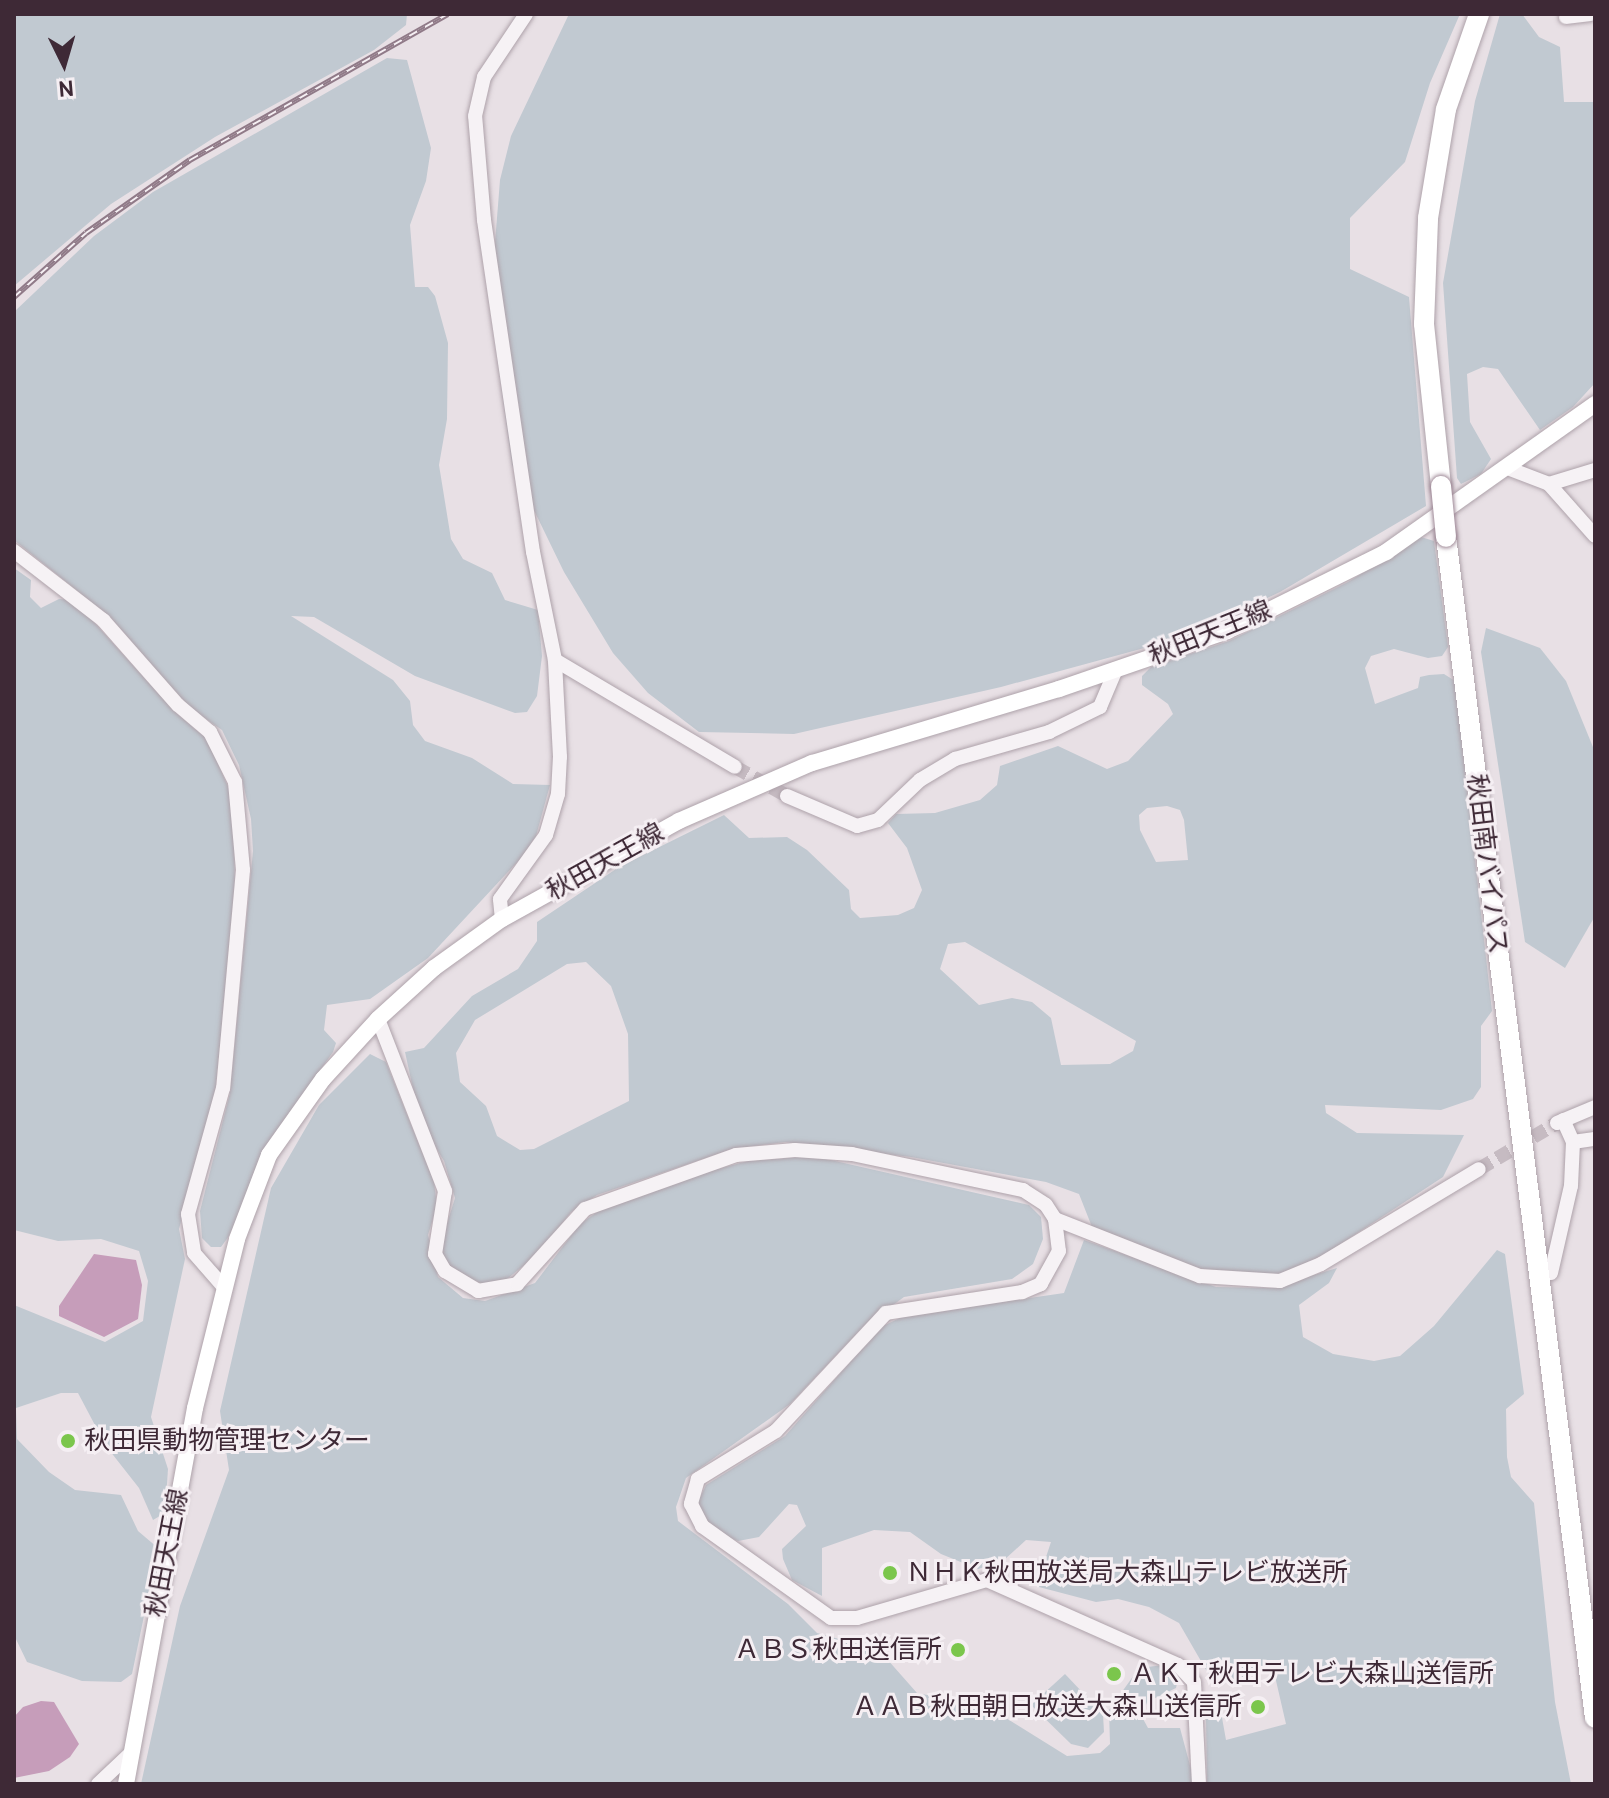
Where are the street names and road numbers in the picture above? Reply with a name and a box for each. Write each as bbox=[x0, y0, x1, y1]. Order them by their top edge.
street label: 秋田天王線 bbox=[1144, 594, 1276, 672]
street label: 秋田南バイパス bbox=[1460, 772, 1514, 956]
street label: 秋田天王線 bbox=[541, 817, 669, 907]
street label: 秋田天王線 bbox=[139, 1486, 195, 1620]

